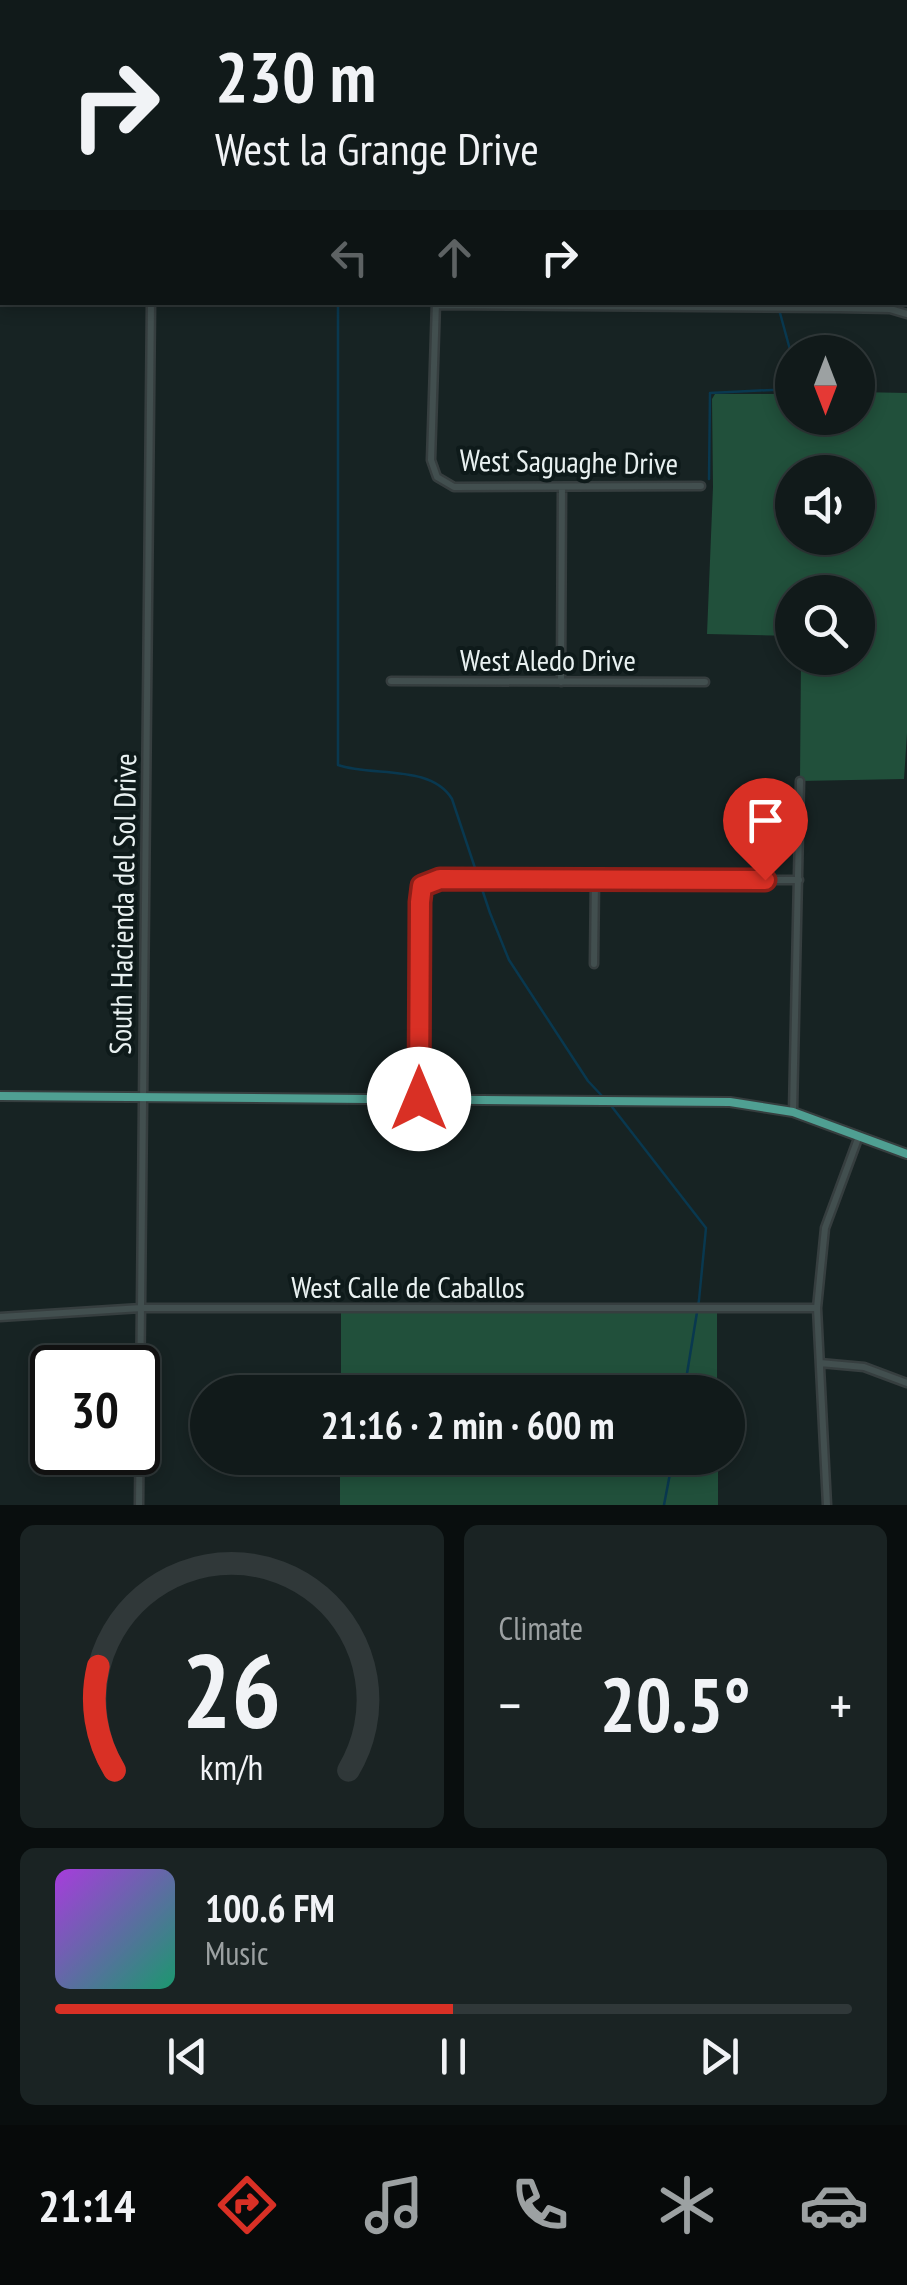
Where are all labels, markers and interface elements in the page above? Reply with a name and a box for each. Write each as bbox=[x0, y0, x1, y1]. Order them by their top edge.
text: 230 m bbox=[215, 31, 376, 121]
icon: right bbox=[50, 40, 180, 170]
text: West la Grange Drive bbox=[215, 119, 539, 177]
icon: left bbox=[322, 230, 377, 285]
icon: ahead bbox=[427, 230, 482, 285]
icon: right bbox=[532, 230, 587, 285]
north arrow bbox=[775, 335, 875, 435]
map controls bbox=[775, 335, 875, 675]
street label: West Saguaghe Drive bbox=[459, 440, 679, 482]
button: sound bbox=[775, 455, 875, 555]
button: search bbox=[775, 575, 875, 675]
street label: West Aledo Drive bbox=[460, 640, 636, 679]
street label: South Hacienda del Sol Drive bbox=[100, 753, 144, 1055]
pin bbox=[723, 778, 808, 881]
icon: arrive bbox=[738, 793, 793, 848]
position arrow bbox=[367, 1047, 471, 1151]
street label: West Calle de Caballos bbox=[291, 1267, 525, 1306]
speed limit sign: 30 bbox=[30, 1345, 160, 1475]
text: 21:16 · 2 min · 600 m bbox=[321, 1400, 614, 1449]
text: Climate bbox=[499, 1607, 583, 1649]
text: 26 bbox=[182, 1622, 281, 1757]
text: 20.5° bbox=[600, 1656, 751, 1753]
text: − bbox=[499, 1669, 521, 1740]
text: + bbox=[829, 1669, 852, 1740]
text: km/h bbox=[200, 1744, 263, 1790]
text: 100.6 FM bbox=[205, 1883, 335, 1932]
text: Music bbox=[205, 1932, 268, 1974]
icon: previous bbox=[160, 2029, 215, 2084]
icon: pause bbox=[426, 2029, 481, 2084]
icon: next bbox=[692, 2029, 747, 2084]
icon: directions bbox=[212, 2170, 282, 2240]
icon: music bbox=[359, 2170, 429, 2240]
icon: phone bbox=[505, 2170, 575, 2240]
icon: climate bbox=[652, 2170, 722, 2240]
icon: car bbox=[799, 2170, 869, 2240]
text: 21:14 bbox=[38, 2176, 136, 2234]

